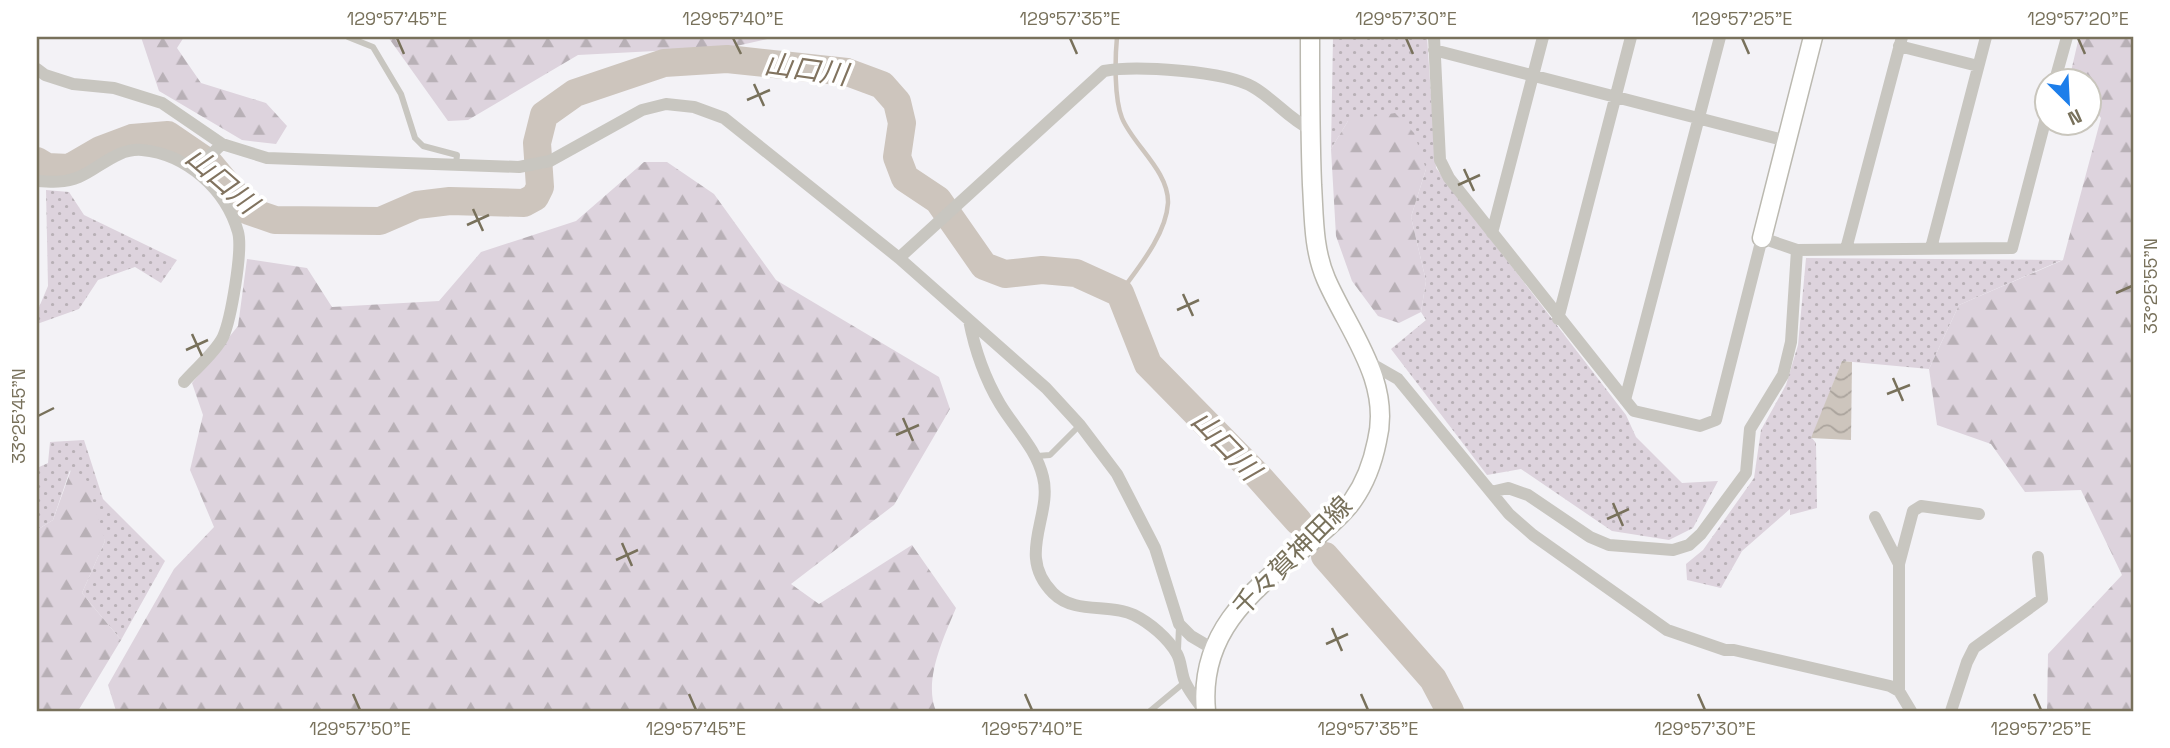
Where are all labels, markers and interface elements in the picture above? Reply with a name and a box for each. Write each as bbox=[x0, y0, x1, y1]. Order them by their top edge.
text: 129°57'45"E bbox=[347, 7, 447, 30]
text: 129°57'40"E bbox=[682, 7, 784, 30]
text: 129°57'35"E bbox=[1020, 7, 1120, 30]
text: 129°57'30"E bbox=[1355, 7, 1457, 30]
text: 129°57'25"E bbox=[1692, 7, 1792, 30]
text: 129°57'20"E bbox=[2027, 7, 2129, 30]
water label: 山口川 bbox=[762, 45, 853, 93]
north arrow bbox=[2034, 66, 2104, 136]
text: N bbox=[2064, 103, 2086, 131]
water label: 山口川 bbox=[178, 139, 268, 223]
text: 33°25'55"N bbox=[2139, 238, 2162, 334]
text: 33°25'45"N bbox=[7, 368, 30, 464]
water label: 山口川 bbox=[1184, 402, 1270, 490]
street label: 千々賀神田線 bbox=[1225, 489, 1359, 623]
text: 129°57'50"E bbox=[309, 717, 411, 740]
text: 129°57'45"E bbox=[646, 717, 746, 740]
text: 129°57'40"E bbox=[981, 717, 1083, 740]
text: 129°57'35"E bbox=[1318, 717, 1418, 740]
text: 129°57'30"E bbox=[1654, 717, 1756, 740]
text: 129°57'25"E bbox=[1991, 717, 2091, 740]

